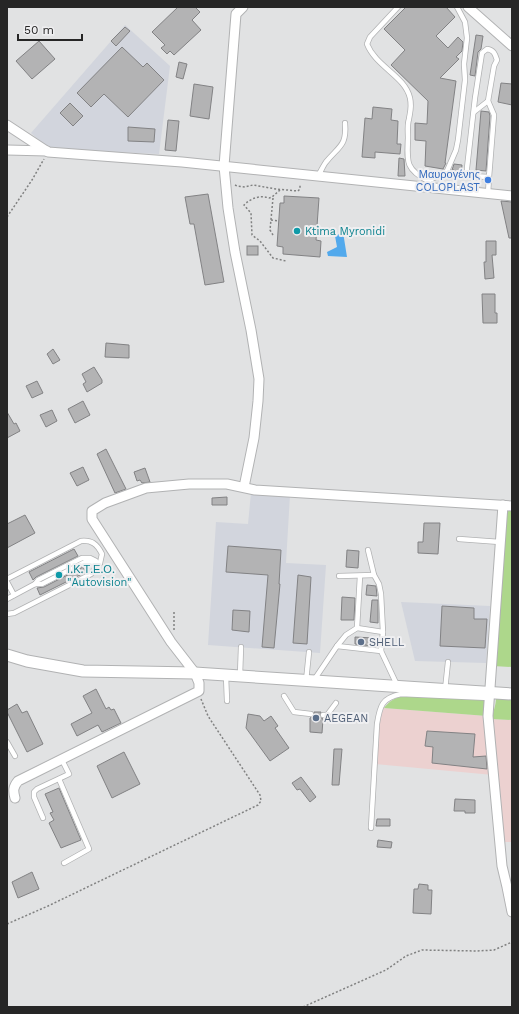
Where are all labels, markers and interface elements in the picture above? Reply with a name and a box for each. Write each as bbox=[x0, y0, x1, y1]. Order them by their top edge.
scale bar bbox=[18, 16, 82, 42]
text: 50 m bbox=[24, 23, 54, 37]
place label: Μαυρογένης COLOPLAST bbox=[416, 168, 480, 194]
marker: Μαυρογένης COLOPLAST bbox=[483, 175, 493, 185]
place label: Ktima Myronidi bbox=[305, 225, 385, 238]
marker: Ktima Myronidi bbox=[292, 226, 302, 236]
place label: I.Κ.Τ.Ε.Ο. "Autovision" bbox=[67, 563, 132, 589]
marker: I.Κ.Τ.Ε.Ο. "Autovision" bbox=[54, 570, 64, 580]
place label: SHELL bbox=[369, 636, 405, 649]
marker: SHELL bbox=[356, 637, 366, 647]
place label: AEGEAN bbox=[324, 712, 368, 725]
marker: AEGEAN bbox=[311, 713, 321, 723]

